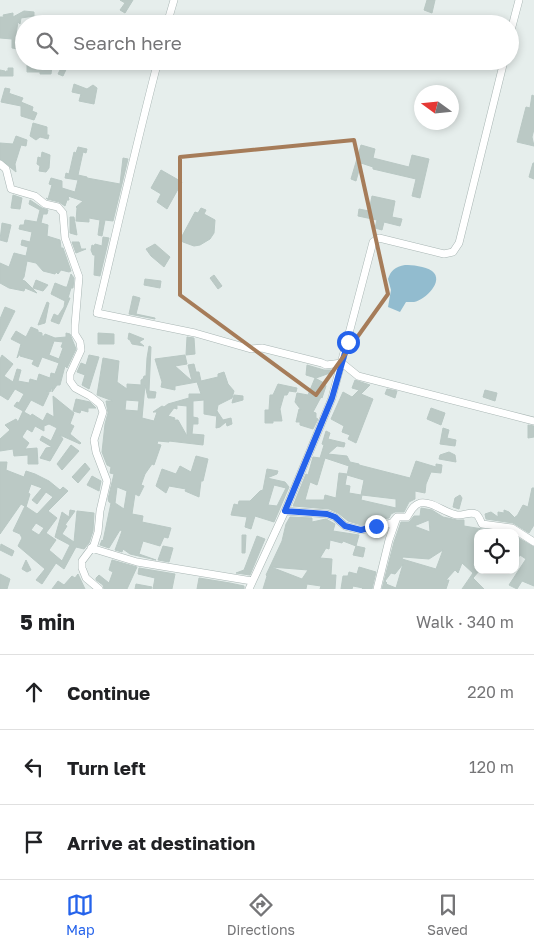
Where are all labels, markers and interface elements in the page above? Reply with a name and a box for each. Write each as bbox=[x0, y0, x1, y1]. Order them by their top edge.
search box bbox=[15, 15, 519, 70]
icon: search bbox=[33, 29, 61, 57]
text: Search here bbox=[73, 31, 182, 54]
north arrow bbox=[414, 85, 459, 130]
route start bbox=[337, 331, 360, 354]
route end bbox=[365, 515, 388, 538]
map controls bbox=[474, 529, 519, 574]
button: locate bbox=[474, 529, 519, 574]
text: 5 min bbox=[20, 609, 75, 635]
text: Walk · 340 m bbox=[416, 612, 514, 632]
icon: ahead bbox=[20, 678, 48, 706]
text: Continue bbox=[67, 681, 150, 704]
text: 220 m bbox=[467, 682, 514, 702]
icon: left bbox=[20, 753, 48, 781]
text: Turn left bbox=[67, 756, 146, 779]
text: 120 m bbox=[469, 757, 514, 777]
icon: arrive bbox=[20, 828, 48, 856]
text: Arrive at destination bbox=[67, 831, 255, 854]
tab: Map bbox=[66, 891, 95, 938]
tab: Directions bbox=[227, 891, 295, 938]
tab: Saved bbox=[427, 891, 468, 938]

